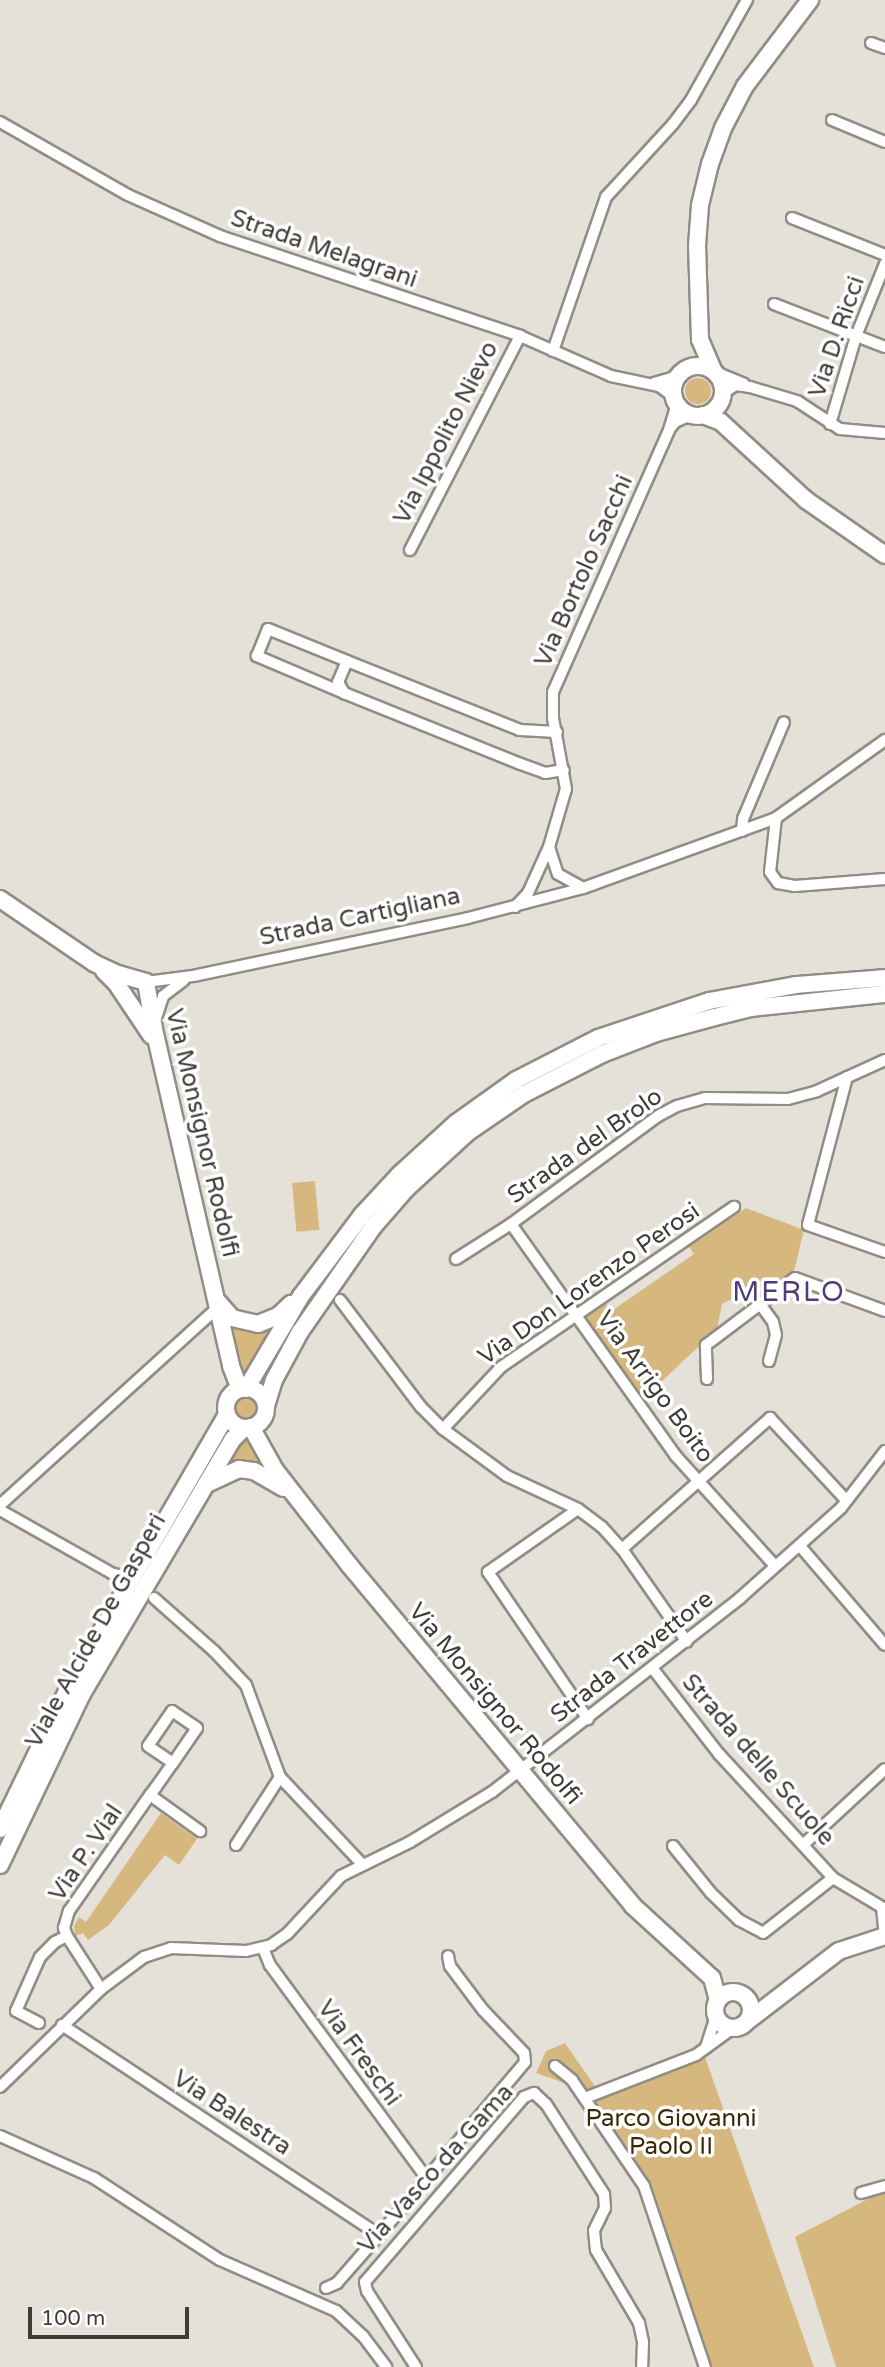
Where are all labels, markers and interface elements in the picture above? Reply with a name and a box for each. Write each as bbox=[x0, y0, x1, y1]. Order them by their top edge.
street label: Strada Melagrani bbox=[227, 204, 421, 294]
street label: Via D. Ricci bbox=[803, 272, 871, 402]
street label: Via Ippolito Nievo bbox=[388, 337, 504, 529]
street label: Via Bortolo Sacchi bbox=[529, 471, 639, 671]
street label: Strada Cartigliana bbox=[257, 882, 463, 952]
street label: Via Monsignor Rodolfi bbox=[159, 1006, 245, 1260]
street label: Strada del Brolo bbox=[502, 1082, 668, 1210]
street label: Via Don Lorenzo Perosi bbox=[473, 1197, 705, 1371]
district label: MERLO bbox=[733, 1275, 845, 1309]
street label: Via Arrigo Boito bbox=[590, 1305, 720, 1469]
street label: Viale Alcide De Gasperi bbox=[20, 1509, 172, 1753]
street label: Strada Travettore bbox=[545, 1585, 719, 1729]
street label: Via Monsignor Rodolfi bbox=[402, 1597, 588, 1811]
street label: Strada delle Scuole bbox=[676, 1668, 840, 1852]
street label: Via P. Vial bbox=[43, 1799, 129, 1907]
street label: Via Freschi bbox=[311, 1995, 407, 2111]
street label: Via Balestra bbox=[168, 2064, 296, 2162]
street label: Via Vasco da Gama bbox=[352, 2078, 520, 2260]
park label: Parco Giovanni Paolo II bbox=[585, 2105, 757, 2161]
scale bar bbox=[32, 2294, 192, 2338]
text: 100 m bbox=[41, 2306, 105, 2331]

